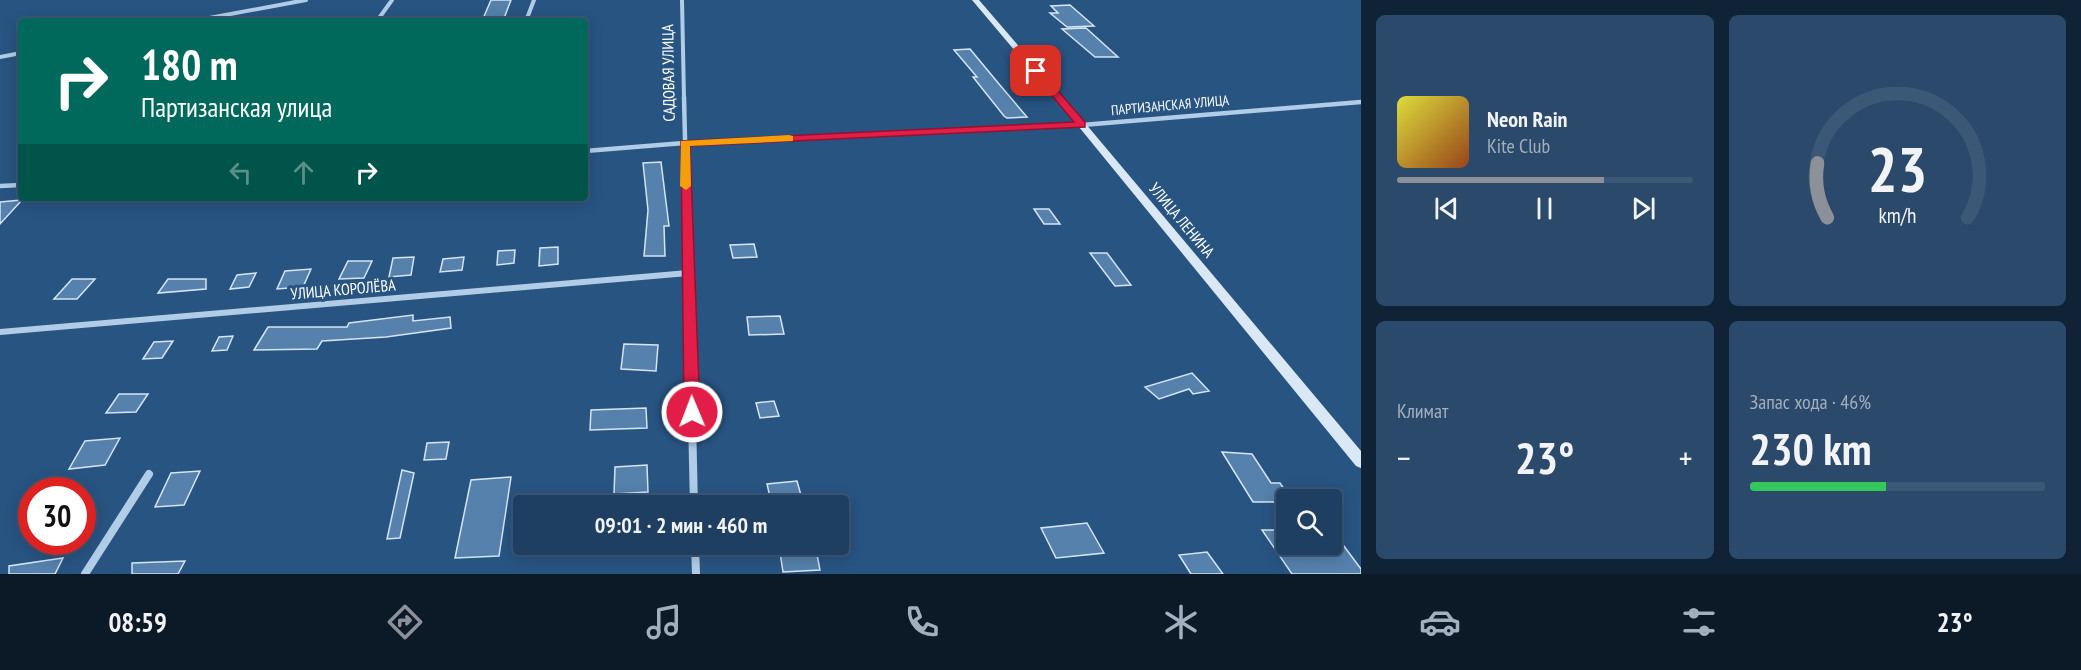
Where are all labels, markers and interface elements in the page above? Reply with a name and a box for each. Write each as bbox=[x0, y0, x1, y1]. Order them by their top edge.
street label: САДОВАЯ УЛИЦА bbox=[657, 24, 679, 122]
text: 180 m bbox=[141, 37, 238, 92]
icon: right bbox=[42, 42, 120, 120]
pin bbox=[1010, 45, 1061, 96]
icon: arrive bbox=[1019, 54, 1052, 87]
text: Партизанская улица bbox=[141, 90, 332, 124]
street label: ПАРТИЗАНСКАЯ УЛИЦА bbox=[1110, 91, 1230, 119]
text: Neon Rain bbox=[1487, 105, 1567, 133]
text: 23 bbox=[1867, 128, 1927, 209]
text: Kite Club bbox=[1487, 133, 1550, 159]
icon: left bbox=[224, 156, 257, 189]
icon: ahead bbox=[287, 156, 320, 189]
icon: right bbox=[350, 156, 383, 189]
street label: УЛИЦА ЛЕНИНА bbox=[1145, 179, 1219, 262]
icon: previous bbox=[1430, 192, 1463, 225]
icon: pause bbox=[1528, 192, 1561, 225]
icon: next bbox=[1627, 192, 1660, 225]
text: km/h bbox=[1878, 201, 1916, 229]
street label: УЛИЦА КОРОЛЁВА bbox=[290, 274, 397, 304]
position arrow bbox=[660, 380, 724, 444]
text: Запас хода · 46% bbox=[1750, 389, 1871, 415]
text: Климат bbox=[1397, 398, 1448, 424]
text: 230 km bbox=[1750, 419, 1872, 477]
text: 23° bbox=[1515, 428, 1574, 486]
text: − bbox=[1397, 436, 1411, 479]
text: + bbox=[1679, 436, 1693, 479]
speed limit sign: 30 bbox=[18, 477, 96, 555]
map controls bbox=[1276, 489, 1342, 555]
button: search bbox=[1276, 489, 1342, 555]
text: 09:01 · 2 мин · 460 m bbox=[595, 511, 767, 539]
icon: directions bbox=[384, 601, 426, 643]
icon: music bbox=[643, 601, 685, 643]
icon: phone bbox=[901, 601, 943, 643]
icon: climate bbox=[1160, 601, 1202, 643]
icon: car bbox=[1419, 601, 1461, 643]
icon: filters bbox=[1678, 601, 1720, 643]
text: 08:59 bbox=[108, 605, 167, 639]
text: 23° bbox=[1937, 605, 1972, 639]

